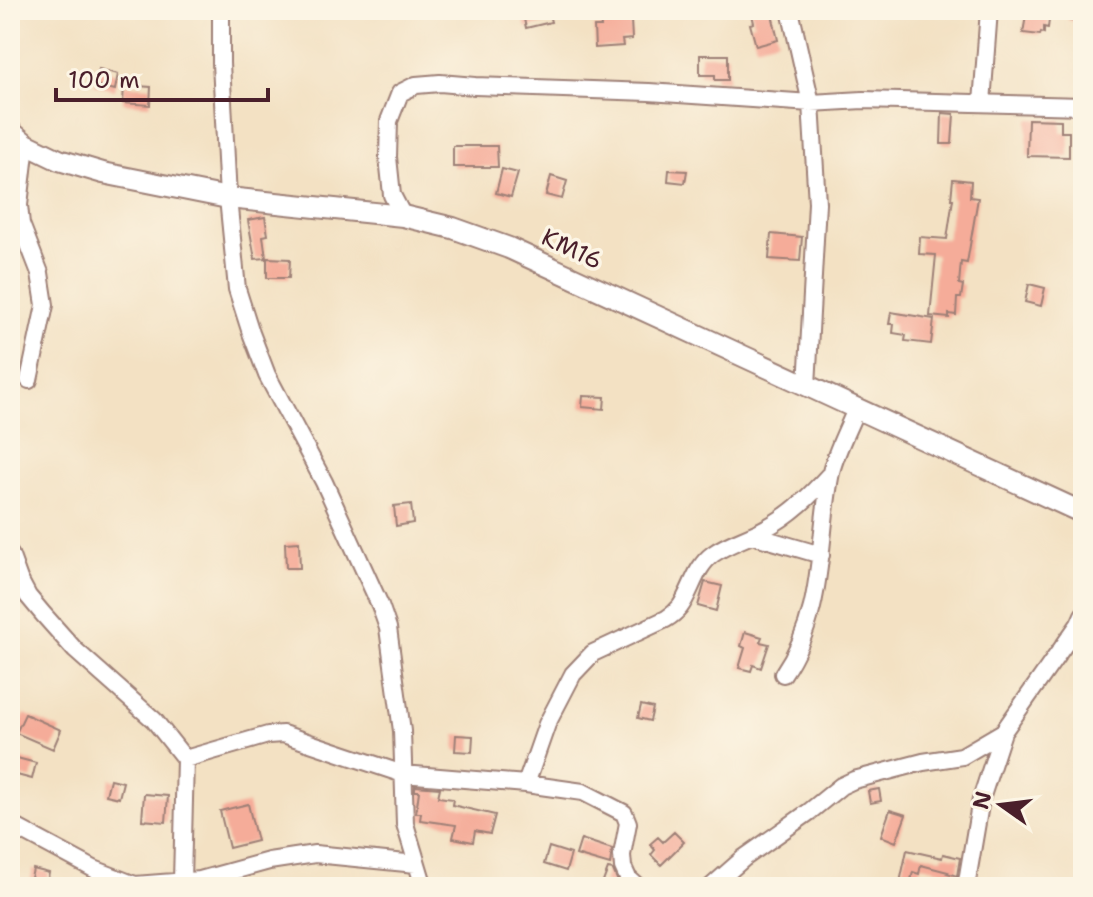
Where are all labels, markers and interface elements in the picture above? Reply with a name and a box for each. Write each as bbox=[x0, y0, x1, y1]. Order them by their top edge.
scale bar bbox=[56, 52, 268, 102]
text: 100 m bbox=[68, 64, 140, 96]
street label: KM16 bbox=[536, 221, 608, 277]
north arrow bbox=[961, 765, 1041, 845]
text: N bbox=[966, 788, 998, 812]

